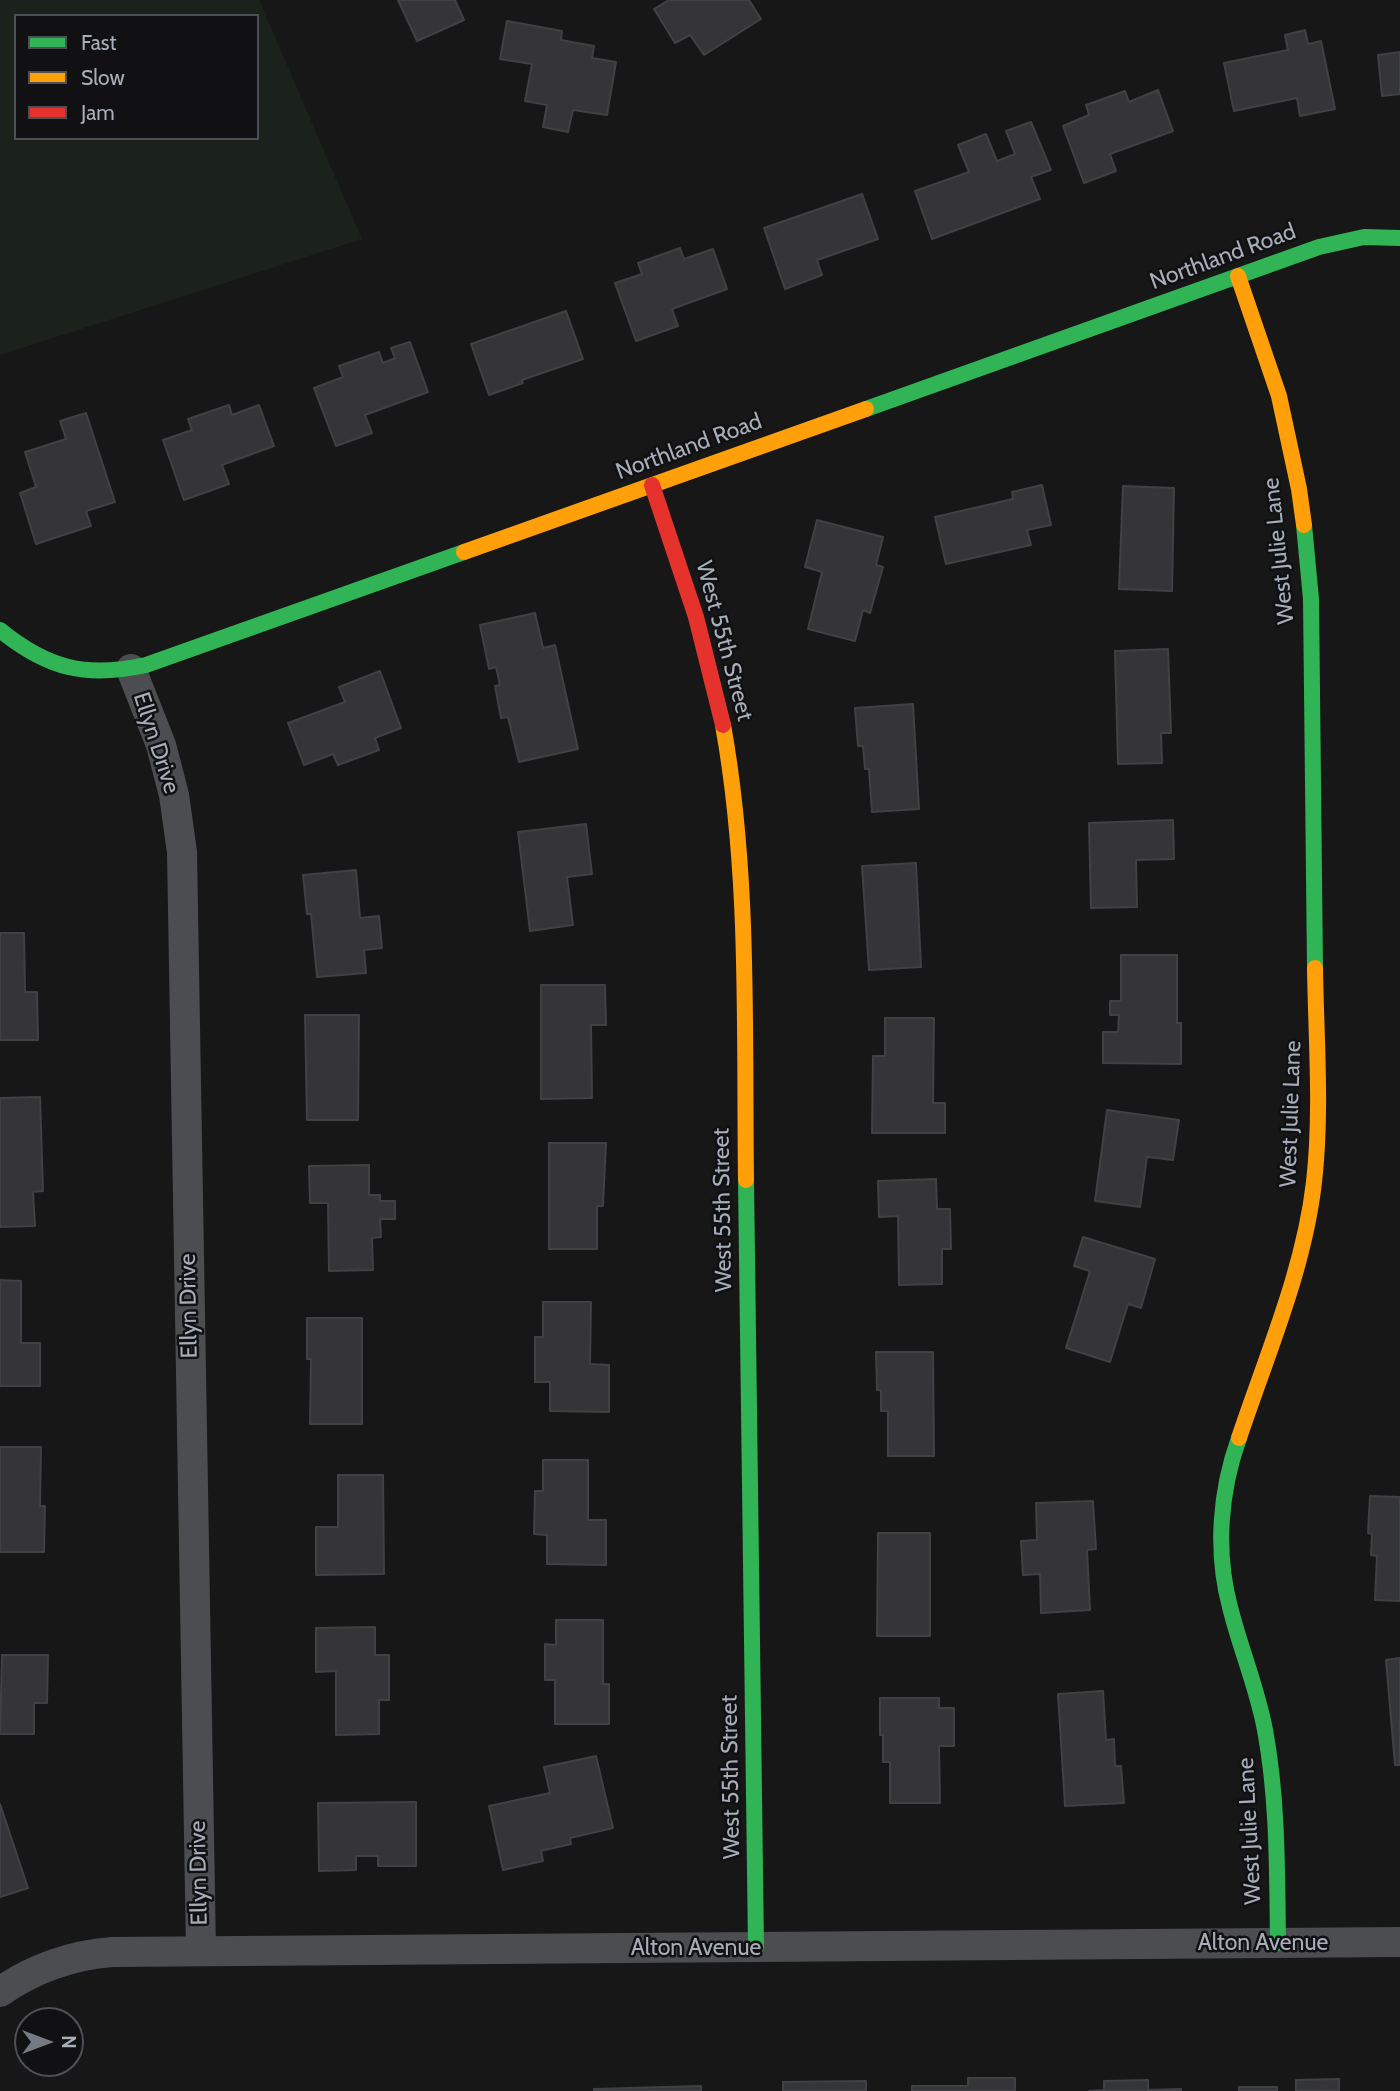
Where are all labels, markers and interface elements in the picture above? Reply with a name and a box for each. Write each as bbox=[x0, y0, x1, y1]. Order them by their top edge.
legend bbox=[14, 14, 259, 140]
text: Fast bbox=[81, 30, 117, 55]
text: Slow bbox=[81, 65, 125, 90]
text: Jam bbox=[81, 100, 115, 125]
street label: Northland Road bbox=[1146, 218, 1300, 296]
street label: Northland Road bbox=[612, 408, 766, 486]
street label: West Julie Lane bbox=[1258, 476, 1300, 626]
street label: West 55th Street bbox=[689, 558, 759, 724]
street label: Ellyn Drive bbox=[127, 689, 185, 797]
street label: West Julie Lane bbox=[1275, 1040, 1307, 1188]
street label: West 55th Street bbox=[708, 1128, 738, 1292]
street label: Ellyn Drive bbox=[174, 1253, 204, 1359]
street label: West 55th Street bbox=[716, 1695, 746, 1859]
street label: West Julie Lane bbox=[1232, 1757, 1268, 1905]
street label: Ellyn Drive bbox=[184, 1820, 214, 1926]
street label: Alton Avenue bbox=[1198, 1929, 1328, 1957]
street label: Alton Avenue bbox=[631, 1934, 761, 1962]
north arrow bbox=[14, 2007, 84, 2077]
text: N bbox=[57, 2035, 80, 2049]

